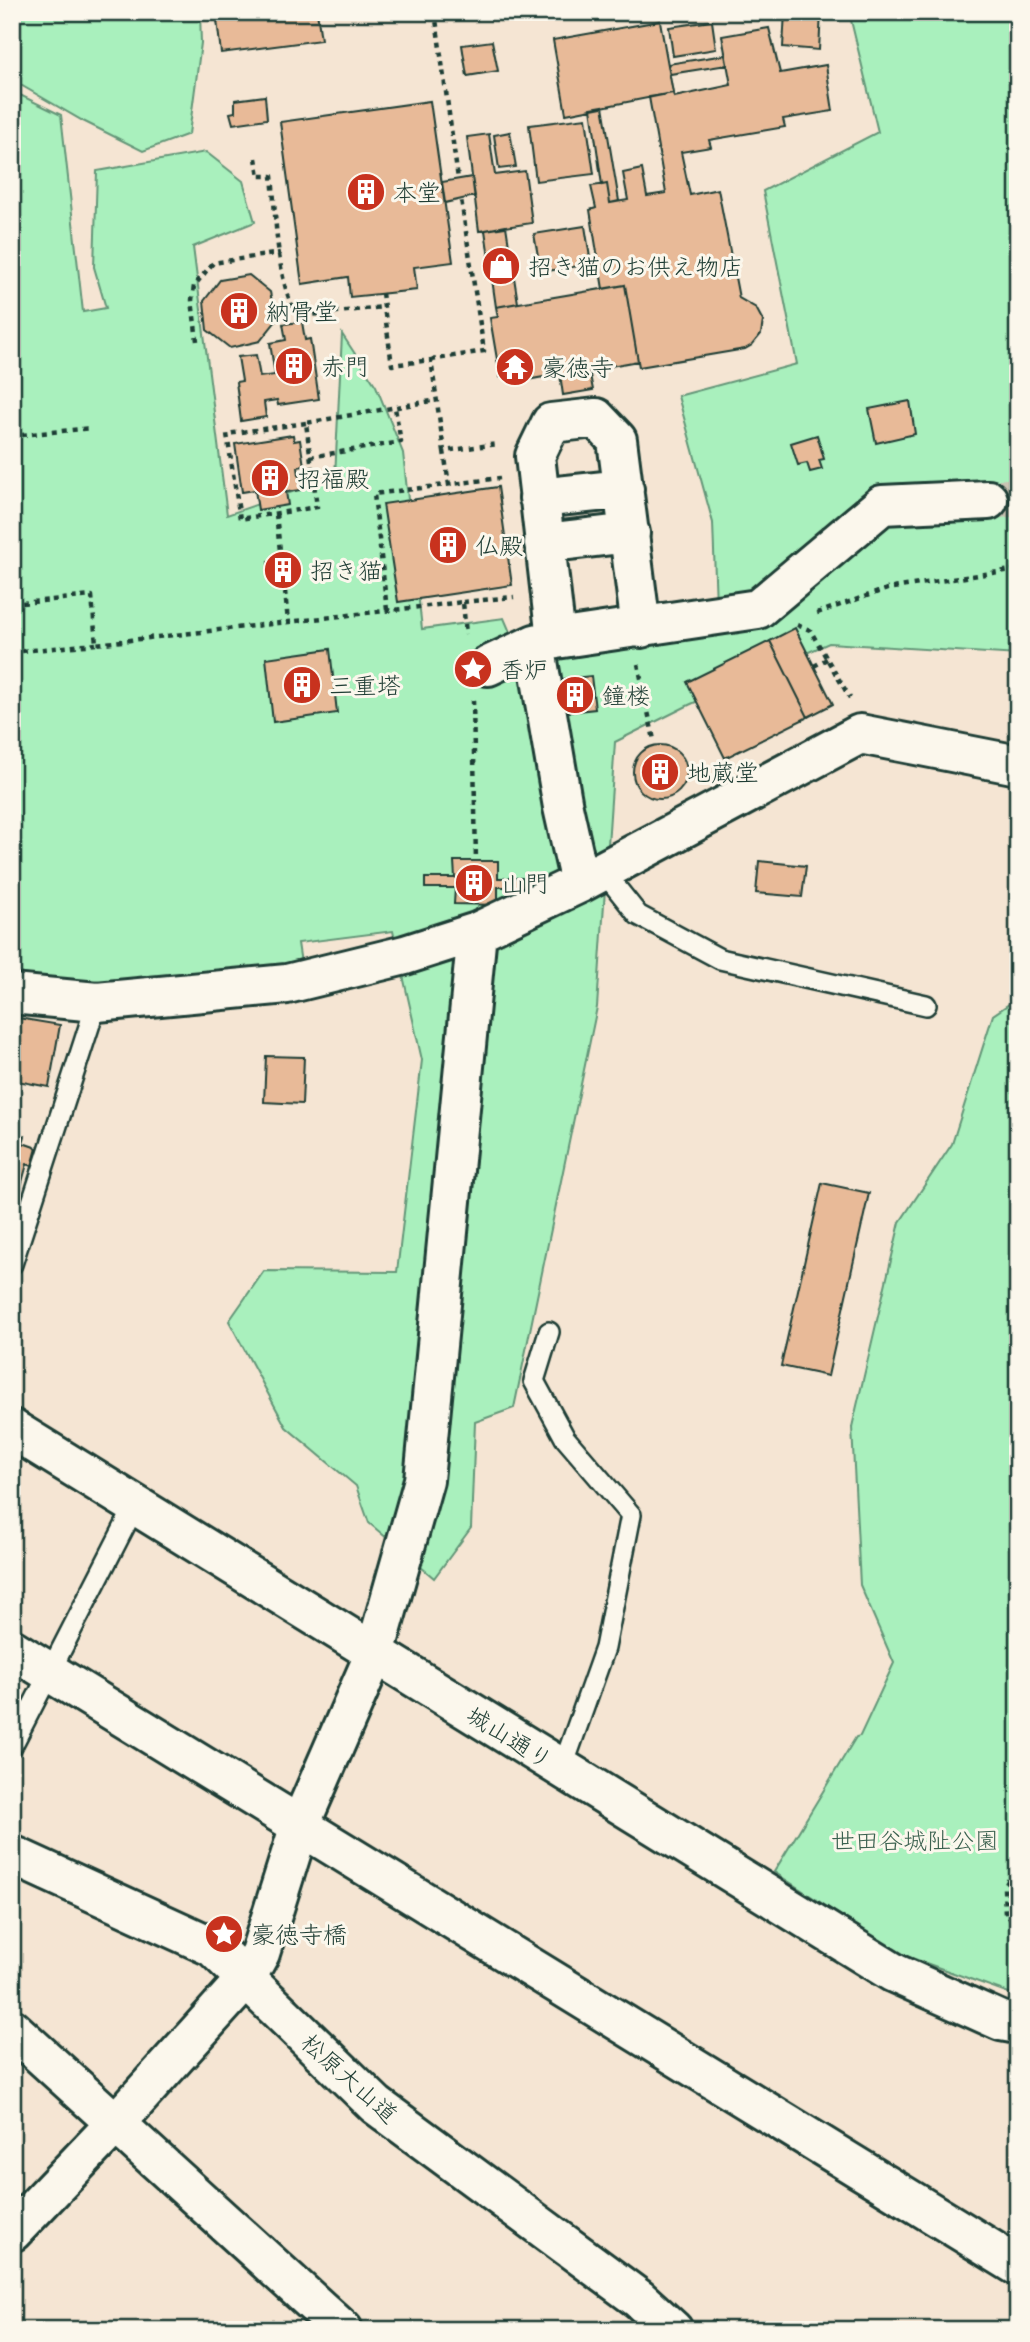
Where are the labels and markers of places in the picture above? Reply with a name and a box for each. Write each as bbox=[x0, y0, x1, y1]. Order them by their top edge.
building icon: 本堂 bbox=[345, 171, 387, 213]
place label: 本堂 bbox=[393, 177, 441, 207]
shop icon: 招き猫のお供え物店 bbox=[480, 245, 522, 287]
place label: 招き猫のお供え物店 bbox=[528, 251, 744, 281]
building icon: 納骨堂 bbox=[218, 290, 260, 332]
place label: 納骨堂 bbox=[266, 296, 338, 326]
building icon: 赤門 bbox=[273, 345, 315, 387]
temple icon: 豪徳寺 bbox=[494, 346, 536, 388]
place label: 赤門 bbox=[321, 351, 369, 381]
place label: 豪徳寺 bbox=[542, 352, 614, 382]
building icon: 招福殿 bbox=[249, 457, 291, 499]
place label: 招福殿 bbox=[297, 463, 369, 493]
building icon: 仏殿 bbox=[427, 524, 469, 566]
place label: 仏殿 bbox=[475, 530, 523, 560]
building icon: 招き猫 bbox=[262, 549, 304, 591]
place label: 招き猫 bbox=[310, 555, 382, 585]
place icon: 香炉 bbox=[452, 648, 494, 690]
place label: 香炉 bbox=[500, 654, 548, 684]
building icon: 三重塔 bbox=[281, 664, 323, 706]
place label: 三重塔 bbox=[329, 670, 401, 700]
building icon: 鐘楼 bbox=[554, 674, 596, 716]
place label: 鐘楼 bbox=[602, 680, 650, 710]
building icon: 地蔵堂 bbox=[639, 751, 681, 793]
place label: 地蔵堂 bbox=[687, 757, 759, 787]
building icon: 山門 bbox=[453, 862, 495, 904]
place label: 山門 bbox=[501, 868, 549, 898]
place icon: 豪徳寺橋 bbox=[203, 1913, 245, 1955]
place label: 豪徳寺橋 bbox=[251, 1919, 347, 1949]

